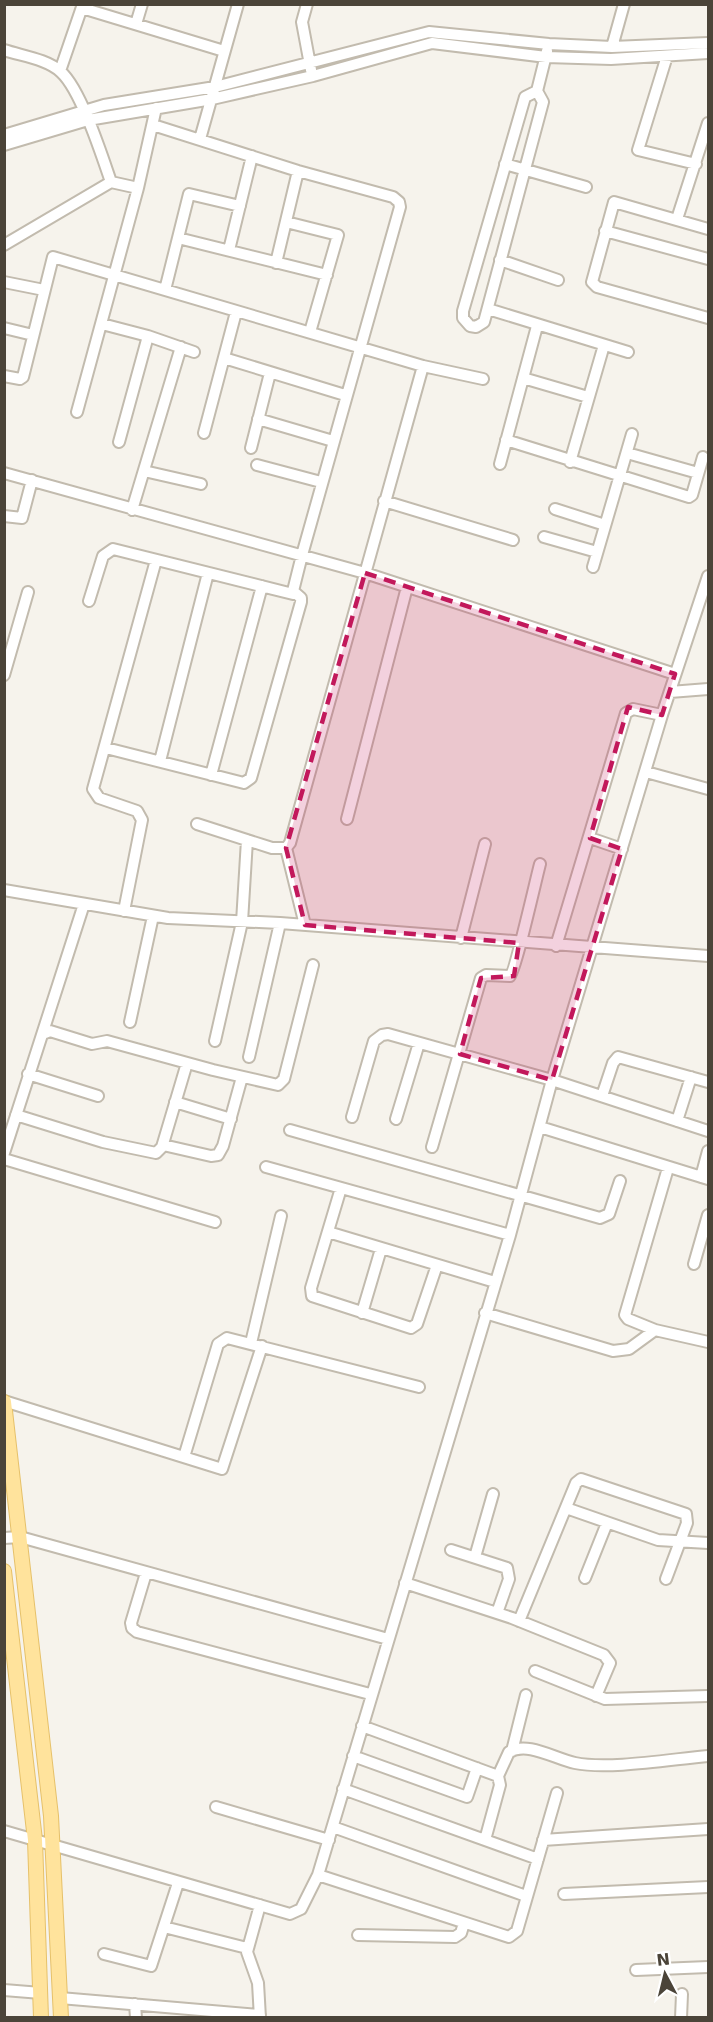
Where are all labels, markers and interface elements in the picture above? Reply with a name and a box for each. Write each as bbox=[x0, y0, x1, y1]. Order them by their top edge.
north arrow bbox=[635, 1944, 695, 2004]
text: N bbox=[655, 1949, 671, 1970]

